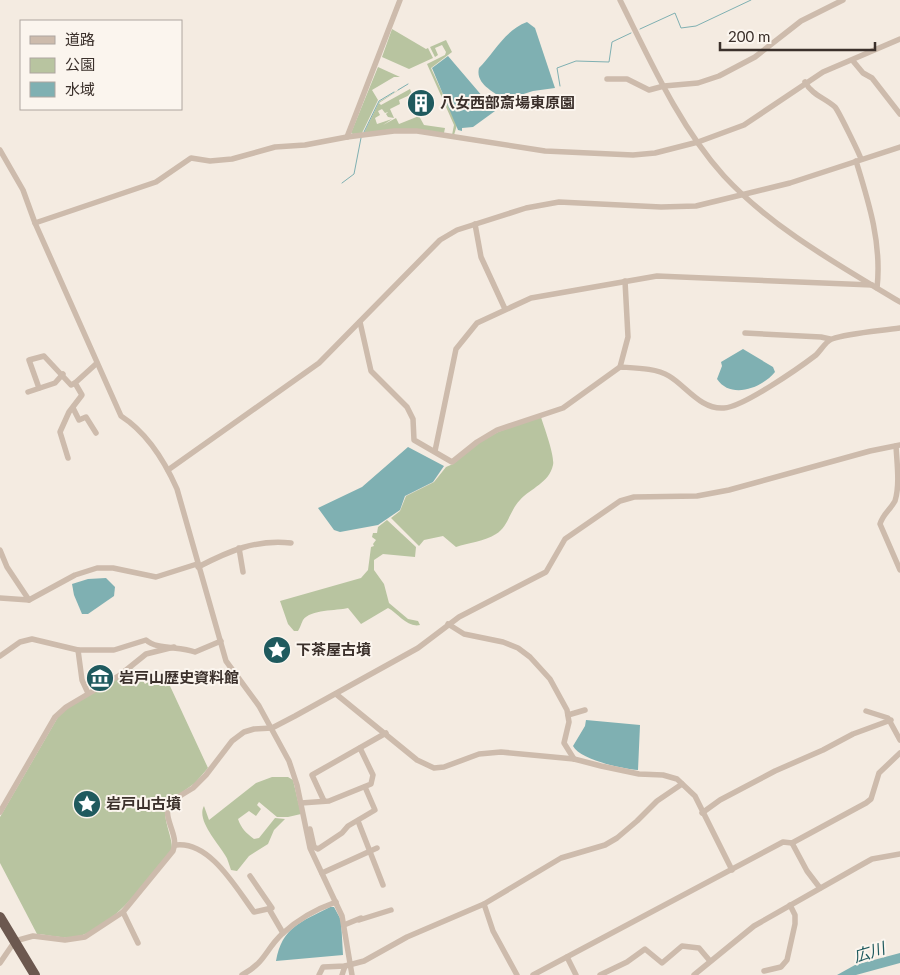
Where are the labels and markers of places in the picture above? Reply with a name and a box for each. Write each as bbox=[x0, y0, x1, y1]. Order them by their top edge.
building icon: 八女西部斎場東原園 bbox=[406, 88, 436, 118]
place label: 八女西部斎場東原園 bbox=[440, 93, 575, 111]
place icon: 下茶屋古墳 bbox=[262, 635, 292, 665]
place label: 下茶屋古墳 bbox=[296, 640, 371, 658]
museum icon: 岩戸山歴史資料館 bbox=[85, 663, 115, 693]
place label: 岩戸山歴史資料館 bbox=[119, 668, 239, 686]
place icon: 岩戸山古墳 bbox=[72, 789, 102, 819]
place label: 岩戸山古墳 bbox=[106, 794, 181, 812]

